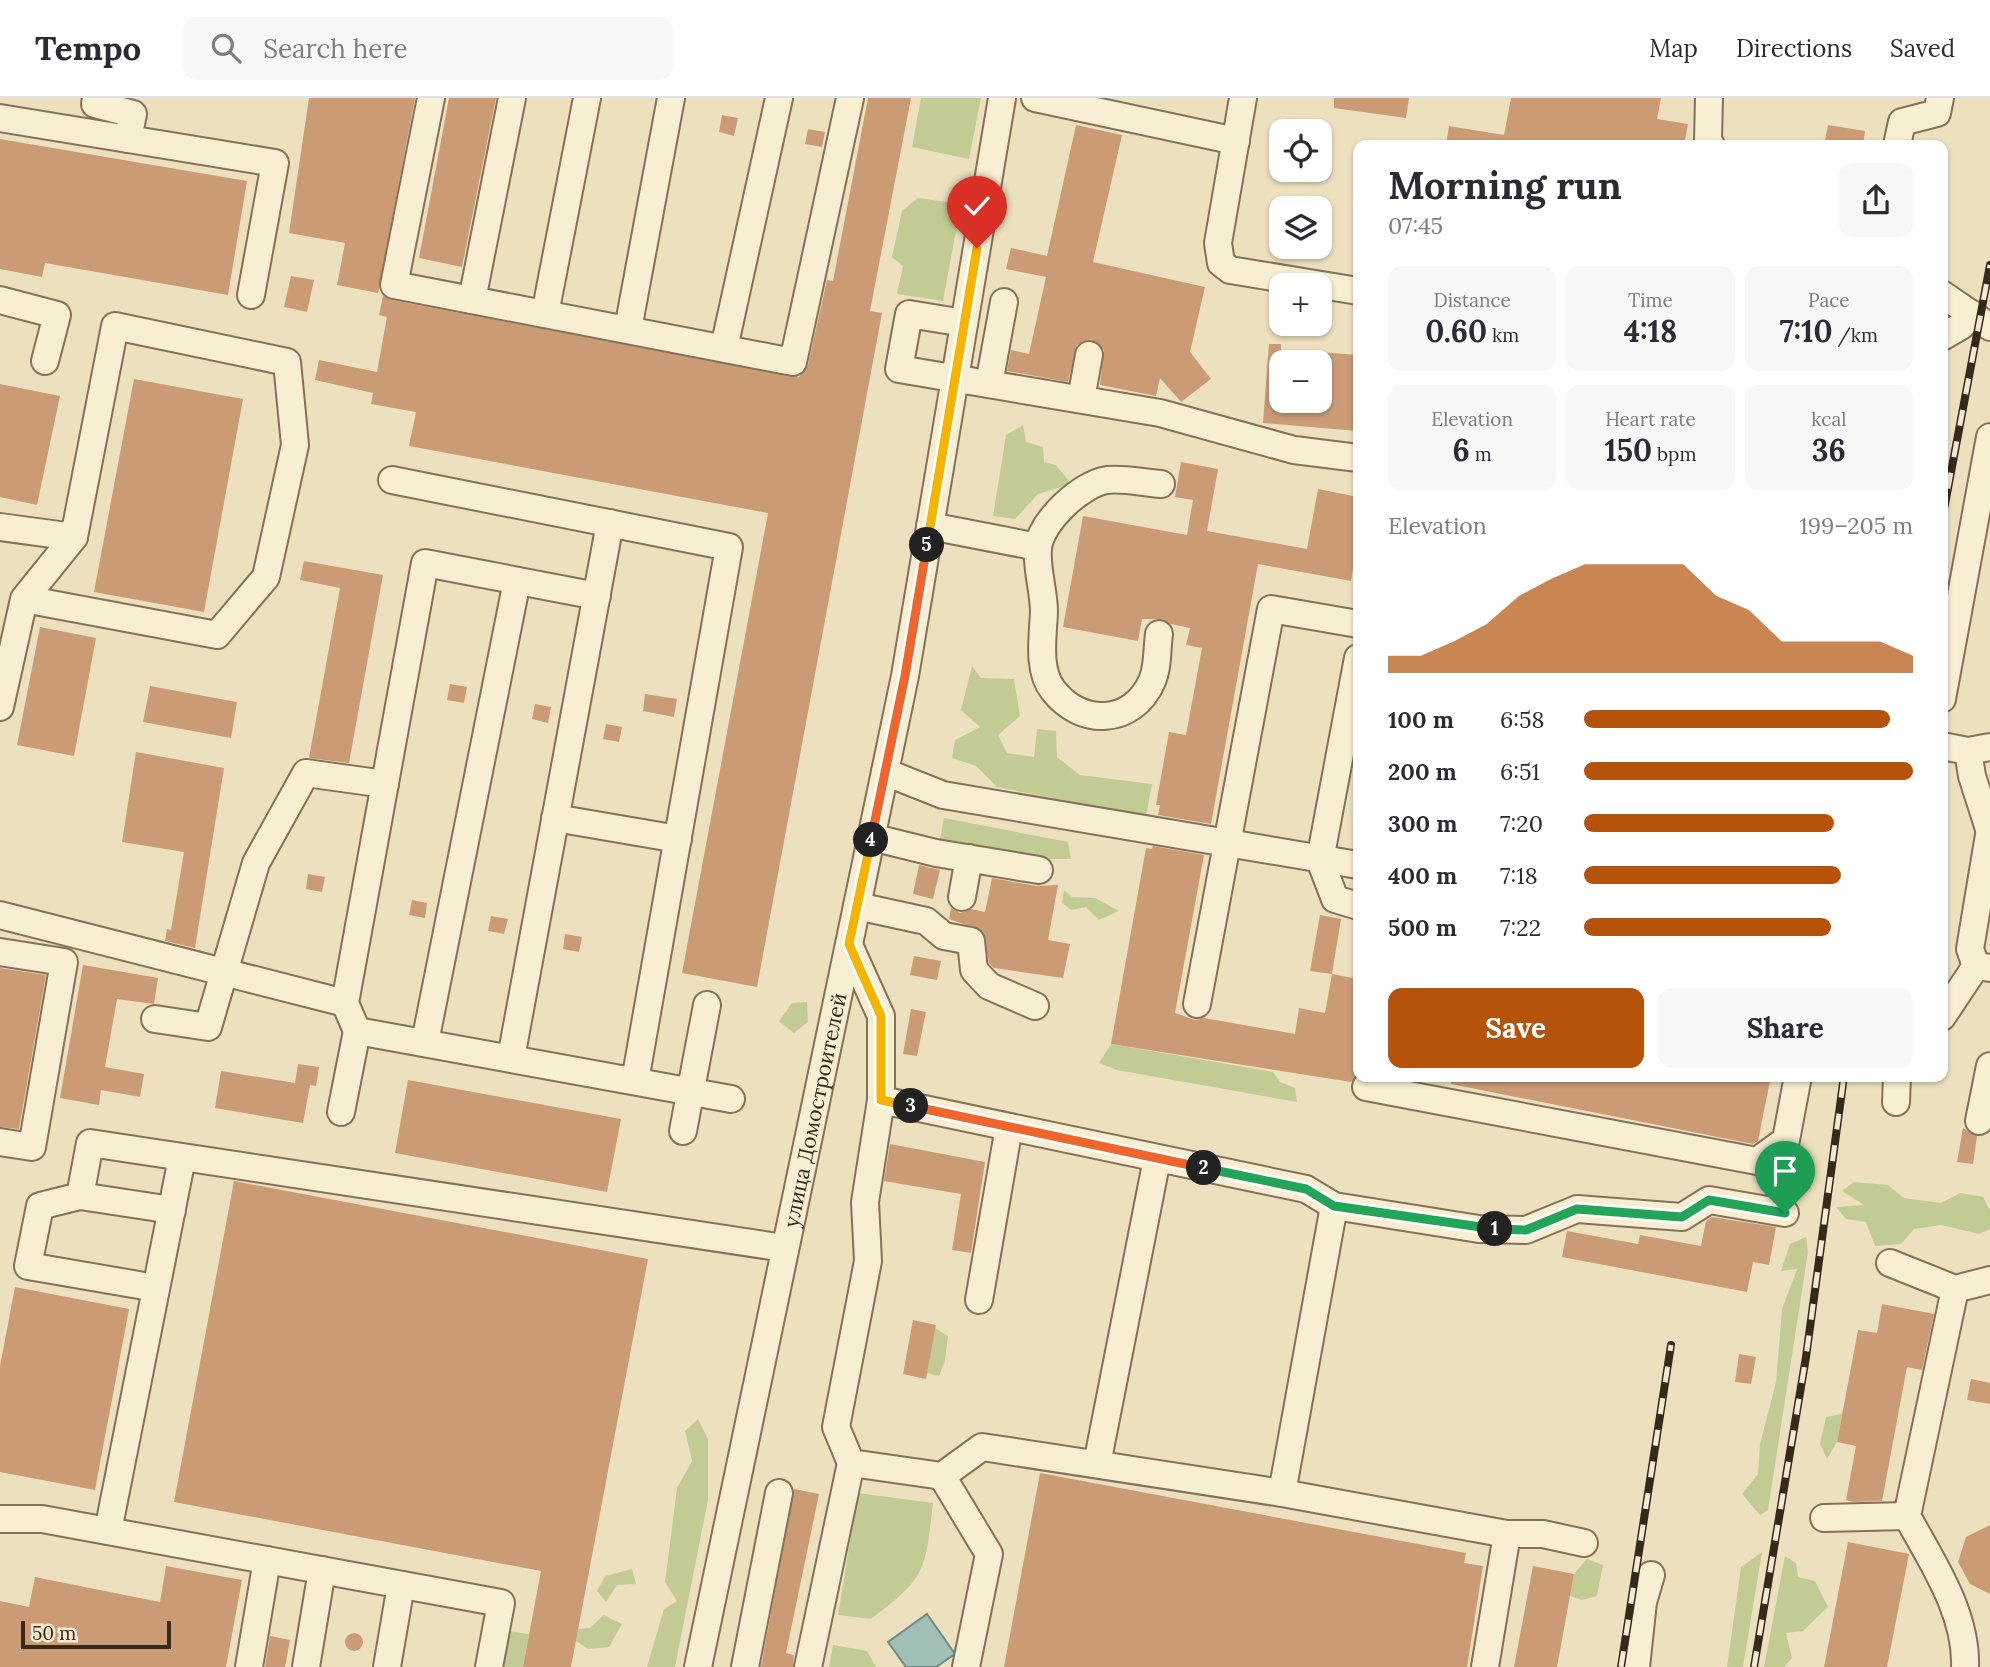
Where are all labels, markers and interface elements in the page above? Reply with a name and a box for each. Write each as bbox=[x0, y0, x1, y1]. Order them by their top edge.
search box bbox=[183, 17, 673, 80]
text: Tempo bbox=[35, 27, 141, 69]
icon: search bbox=[207, 29, 245, 67]
text: Search here bbox=[263, 32, 408, 65]
text: Map bbox=[1649, 33, 1698, 64]
text: Directions bbox=[1736, 33, 1852, 64]
text: Saved bbox=[1890, 33, 1955, 64]
map controls bbox=[1269, 119, 1332, 413]
button: locate bbox=[1269, 119, 1332, 182]
text: Morning run bbox=[1388, 161, 1622, 209]
button: share bbox=[1839, 163, 1913, 237]
pin bbox=[947, 176, 1007, 248]
icon: check bbox=[958, 187, 996, 225]
button: layers bbox=[1269, 196, 1332, 259]
text: 07:45 bbox=[1388, 211, 1443, 240]
button: + bbox=[1269, 273, 1332, 336]
text: Distance bbox=[1434, 288, 1511, 312]
text: Time bbox=[1628, 288, 1673, 312]
text: Pace bbox=[1808, 288, 1850, 312]
text: 0.60 bbox=[1425, 312, 1487, 350]
text: 4:18 bbox=[1624, 312, 1677, 350]
text: 7:10 bbox=[1780, 312, 1833, 350]
text: km bbox=[1487, 323, 1519, 347]
text: /km bbox=[1833, 323, 1878, 347]
button: − bbox=[1269, 350, 1332, 413]
text: Elevation bbox=[1431, 407, 1513, 431]
text: Heart rate bbox=[1605, 407, 1696, 431]
text: kcal bbox=[1811, 407, 1846, 431]
text: 6 bbox=[1453, 431, 1470, 469]
text: 150 bbox=[1605, 431, 1652, 469]
text: 36 bbox=[1812, 431, 1846, 469]
text: m bbox=[1470, 442, 1492, 466]
text: bpm bbox=[1652, 442, 1696, 466]
text: Elevation bbox=[1388, 511, 1487, 540]
text: 199–205 m bbox=[1799, 511, 1913, 540]
pin: 5 bbox=[909, 528, 944, 562]
text: 5 bbox=[921, 532, 932, 556]
text: 100 m bbox=[1388, 705, 1454, 734]
text: 6:58 bbox=[1500, 705, 1545, 734]
text: 200 m bbox=[1388, 757, 1457, 786]
text: 6:51 bbox=[1500, 757, 1540, 786]
text: 300 m bbox=[1388, 809, 1457, 838]
text: 7:20 bbox=[1500, 809, 1543, 838]
pin: 4 bbox=[854, 822, 888, 858]
text: 4 bbox=[865, 827, 876, 851]
text: 400 m bbox=[1388, 861, 1457, 890]
text: 7:18 bbox=[1500, 861, 1538, 890]
text: 500 m bbox=[1388, 913, 1457, 942]
text: 7:22 bbox=[1500, 913, 1541, 942]
button: Save bbox=[1388, 988, 1644, 1068]
button: Share bbox=[1658, 988, 1913, 1068]
street label: улица Домостроителей bbox=[777, 990, 852, 1230]
pin: 3 bbox=[894, 1088, 928, 1124]
text: 3 bbox=[905, 1093, 916, 1117]
pin bbox=[1755, 1141, 1815, 1213]
pin: 2 bbox=[1186, 1150, 1222, 1186]
icon: arrive bbox=[1766, 1152, 1804, 1190]
text: 2 bbox=[1198, 1155, 1209, 1179]
pin: 1 bbox=[1478, 1212, 1512, 1246]
text: 1 bbox=[1491, 1216, 1498, 1240]
scale bar bbox=[21, 1618, 172, 1650]
text: 50 m bbox=[32, 1621, 76, 1645]

